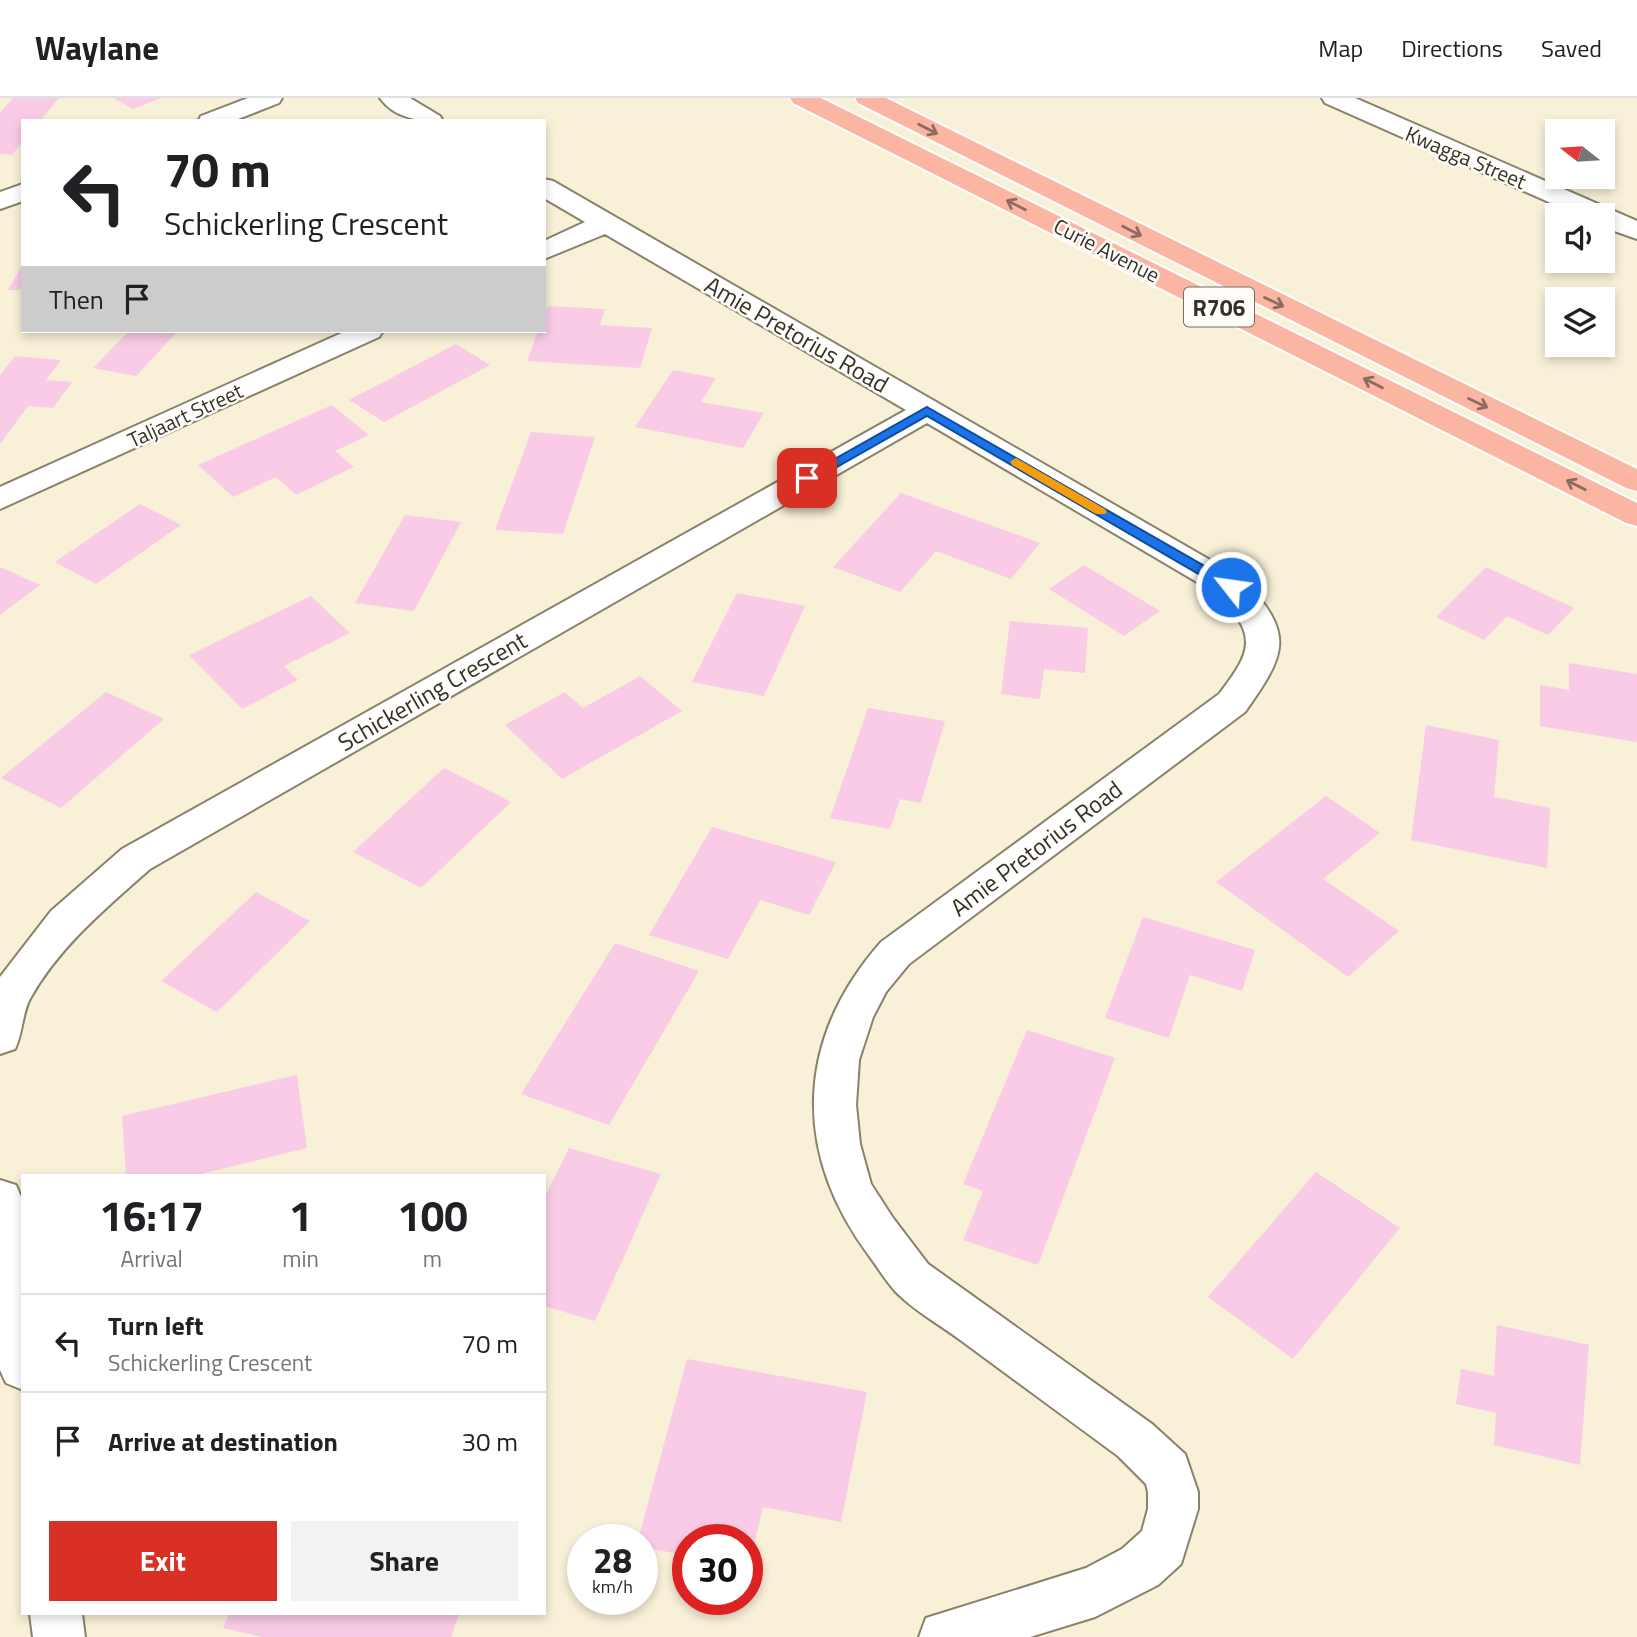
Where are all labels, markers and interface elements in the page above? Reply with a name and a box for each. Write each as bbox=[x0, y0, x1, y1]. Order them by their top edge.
text: Waylane bbox=[35, 23, 159, 73]
text: Map bbox=[1318, 30, 1363, 66]
text: Directions bbox=[1401, 30, 1503, 66]
text: Saved bbox=[1541, 30, 1602, 66]
street label: Kwagga Street bbox=[1401, 117, 1532, 197]
north arrow bbox=[1545, 119, 1615, 189]
map controls bbox=[1545, 119, 1615, 357]
one-way arrow bbox=[917, 122, 938, 136]
text: 70 m bbox=[164, 131, 271, 206]
icon: left bbox=[49, 147, 140, 238]
one-way arrow bbox=[1006, 197, 1027, 211]
text: Schickerling Crescent bbox=[164, 199, 448, 247]
button: sound bbox=[1545, 203, 1615, 273]
street label: Curie Avenue bbox=[1048, 210, 1166, 290]
one-way arrow bbox=[1121, 224, 1142, 238]
street label: Amie Pretorius Road bbox=[698, 267, 896, 401]
text: Then bbox=[49, 280, 104, 319]
icon: arrive bbox=[118, 280, 156, 318]
button: layers bbox=[1545, 287, 1615, 357]
road number: R706 bbox=[1184, 288, 1254, 327]
one-way arrow bbox=[1263, 295, 1284, 309]
street label: Taljaart Street bbox=[122, 374, 248, 456]
one-way arrow bbox=[1363, 376, 1383, 390]
one-way arrow bbox=[1467, 396, 1488, 410]
pin bbox=[777, 448, 837, 508]
icon: arrive bbox=[788, 459, 826, 497]
one-way arrow bbox=[1566, 478, 1587, 492]
position arrow bbox=[1194, 550, 1268, 624]
street label: Schickerling Crescent bbox=[331, 622, 534, 760]
street label: Amie Pretorius Road bbox=[942, 771, 1130, 925]
text: 16:17 bbox=[99, 1183, 204, 1247]
text: 1 bbox=[289, 1183, 312, 1247]
text: 100 bbox=[397, 1183, 468, 1247]
text: Arrival bbox=[120, 1241, 183, 1276]
text: min bbox=[282, 1241, 319, 1276]
text: m bbox=[423, 1241, 442, 1276]
text: Turn left bbox=[108, 1306, 203, 1345]
icon: left bbox=[49, 1324, 87, 1362]
text: 70 m bbox=[461, 1324, 518, 1363]
text: Schickerling Crescent bbox=[108, 1345, 312, 1380]
icon: arrive bbox=[49, 1422, 87, 1460]
text: Arrive at destination bbox=[108, 1422, 338, 1461]
text: 30 m bbox=[461, 1422, 518, 1461]
button: Exit bbox=[49, 1521, 277, 1601]
button: Share bbox=[291, 1521, 518, 1601]
speed limit sign: 30 bbox=[672, 1524, 763, 1615]
text: 28 bbox=[593, 1533, 632, 1587]
text: km/h bbox=[592, 1573, 633, 1600]

